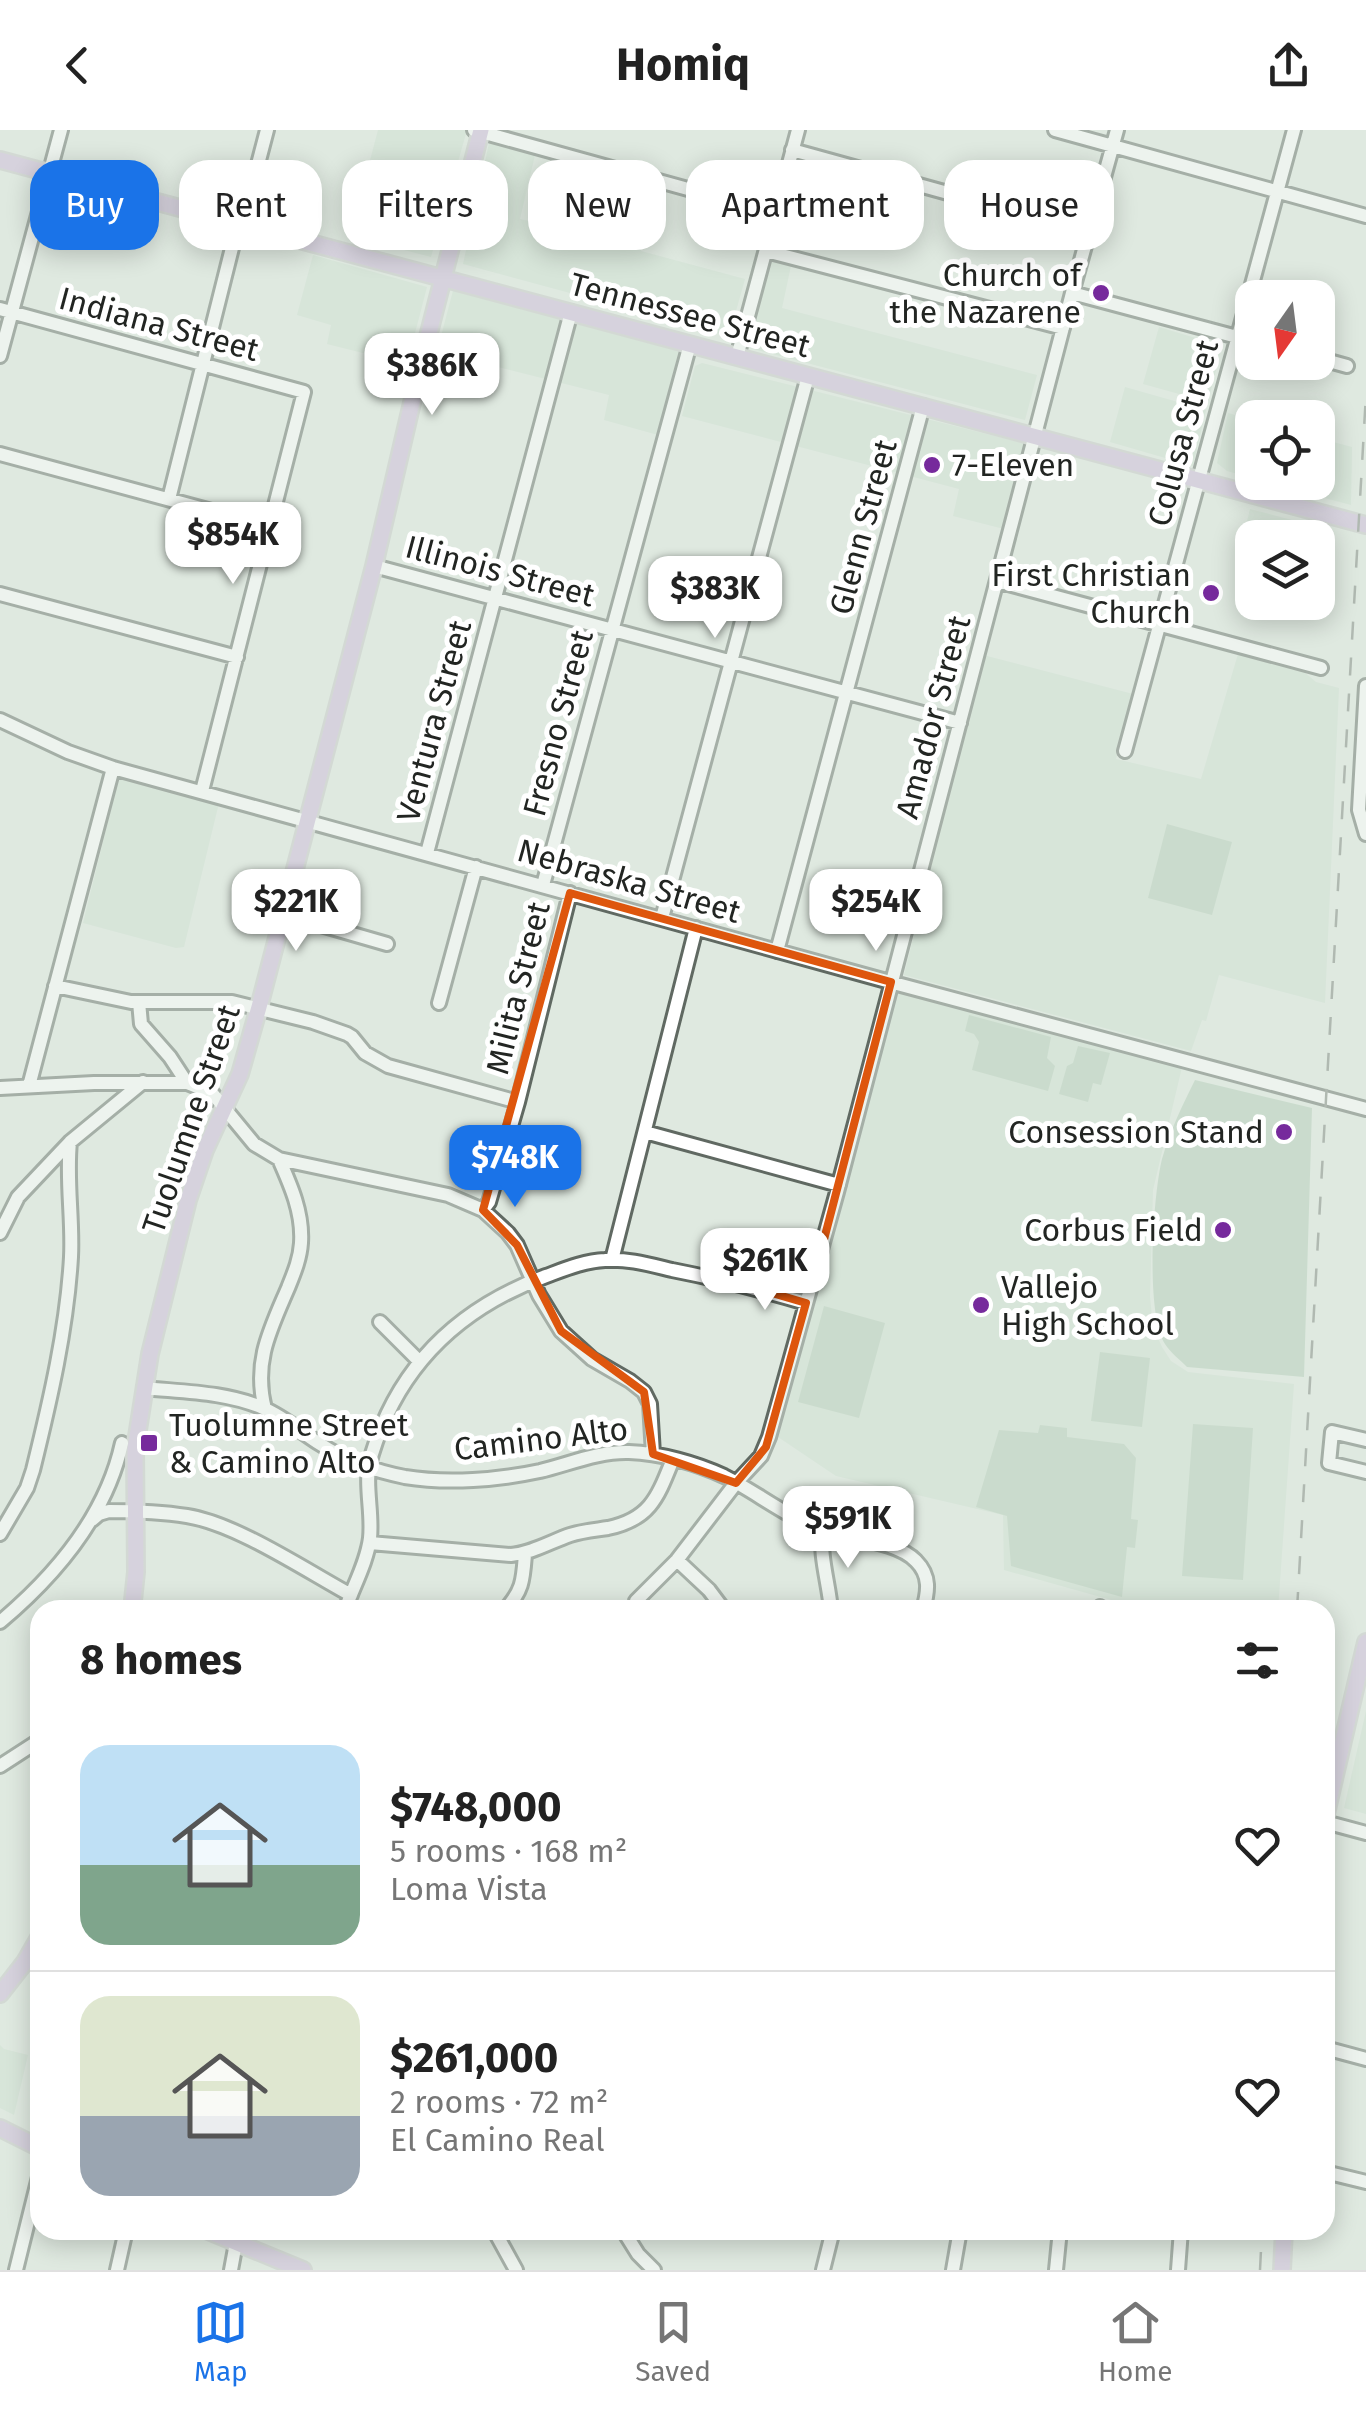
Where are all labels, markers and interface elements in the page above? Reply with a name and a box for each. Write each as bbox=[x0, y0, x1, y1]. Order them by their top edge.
icon: back bbox=[50, 38, 105, 93]
text: Homiq bbox=[616, 38, 750, 92]
icon: share bbox=[1261, 38, 1316, 93]
chip: Buy bbox=[30, 160, 159, 250]
chip: Rent bbox=[179, 160, 322, 250]
chip: Filters bbox=[342, 160, 508, 250]
chip: New bbox=[528, 160, 666, 250]
chip: Apartment bbox=[686, 160, 924, 250]
chip: House bbox=[944, 160, 1114, 250]
place label: Church of the Nazarene bbox=[890, 256, 1083, 331]
street label: Tennessee Street bbox=[566, 265, 815, 365]
street label: Indiana Street bbox=[55, 279, 263, 369]
north arrow bbox=[1235, 280, 1335, 380]
map controls bbox=[1235, 280, 1335, 620]
marker: Church of the Nazarene bbox=[1090, 282, 1112, 304]
pin: $386K bbox=[362, 333, 502, 418]
street label: Colusa Street bbox=[1140, 335, 1226, 530]
text: $386K bbox=[386, 346, 478, 384]
button: locate bbox=[1235, 400, 1335, 500]
street label: Glenn Street bbox=[821, 435, 905, 619]
place label: 7-Eleven bbox=[952, 446, 1074, 484]
marker: 7-Eleven bbox=[921, 454, 943, 476]
pin: $854K bbox=[163, 502, 303, 587]
text: $854K bbox=[187, 515, 279, 553]
button: layers bbox=[1235, 520, 1335, 620]
street label: Illinois Street bbox=[401, 528, 599, 615]
pin: $383K bbox=[645, 556, 785, 641]
place label: First Christian Church bbox=[991, 556, 1191, 631]
text: $383K bbox=[670, 569, 760, 607]
marker: First Christian Church bbox=[1200, 582, 1222, 604]
street label: Amador Street bbox=[888, 611, 978, 823]
street label: Ventura Street bbox=[389, 616, 479, 826]
street label: Fresno Street bbox=[515, 625, 601, 820]
street label: Nebraska Street bbox=[513, 831, 745, 931]
pin: $221K bbox=[226, 869, 366, 954]
pin: $254K bbox=[806, 869, 946, 954]
text: $221K bbox=[254, 882, 338, 920]
text: $254K bbox=[831, 882, 921, 920]
street label: Milita Street bbox=[478, 897, 558, 1078]
street label: Tuolumne Street bbox=[134, 999, 248, 1238]
place label: Consession Stand bbox=[1008, 1113, 1264, 1151]
marker: Consession Stand bbox=[1273, 1121, 1295, 1143]
pin: $748K bbox=[445, 1125, 585, 1210]
text: $748K bbox=[471, 1138, 559, 1176]
place label: Corbus Field bbox=[1024, 1211, 1203, 1249]
marker: Corbus Field bbox=[1212, 1219, 1234, 1241]
pin: $261K bbox=[695, 1228, 835, 1313]
text: $261K bbox=[722, 1241, 808, 1279]
place label: Vallejo High School bbox=[1001, 1268, 1174, 1343]
marker: Vallejo High School bbox=[970, 1294, 992, 1316]
place label: Tuolumne Street & Camino Alto bbox=[169, 1406, 409, 1481]
street label: Camino Alto bbox=[452, 1409, 630, 1469]
marker: Tuolumne Street & Camino Alto bbox=[138, 1432, 160, 1454]
pin: $591K bbox=[778, 1486, 918, 1571]
text: $591K bbox=[805, 1499, 891, 1537]
icon: filters bbox=[1230, 1633, 1285, 1688]
text: 8 homes bbox=[80, 1635, 242, 1685]
text: $748,000 bbox=[390, 1782, 562, 1832]
icon: home bbox=[160, 1785, 280, 1905]
icon: heart bbox=[1230, 1818, 1285, 1873]
text: 5 rooms · 168 m² bbox=[390, 1832, 627, 1870]
text: Loma Vista bbox=[390, 1870, 548, 1908]
text: $261,000 bbox=[390, 2033, 558, 2083]
icon: home bbox=[160, 2036, 280, 2156]
icon: heart bbox=[1230, 2069, 1285, 2124]
text: 2 rooms · 72 m² bbox=[390, 2083, 608, 2121]
text: El Camino Real bbox=[390, 2121, 605, 2159]
tab: Map bbox=[193, 2295, 248, 2388]
tab: Saved bbox=[635, 2295, 711, 2388]
tab: Home bbox=[1098, 2295, 1173, 2388]

